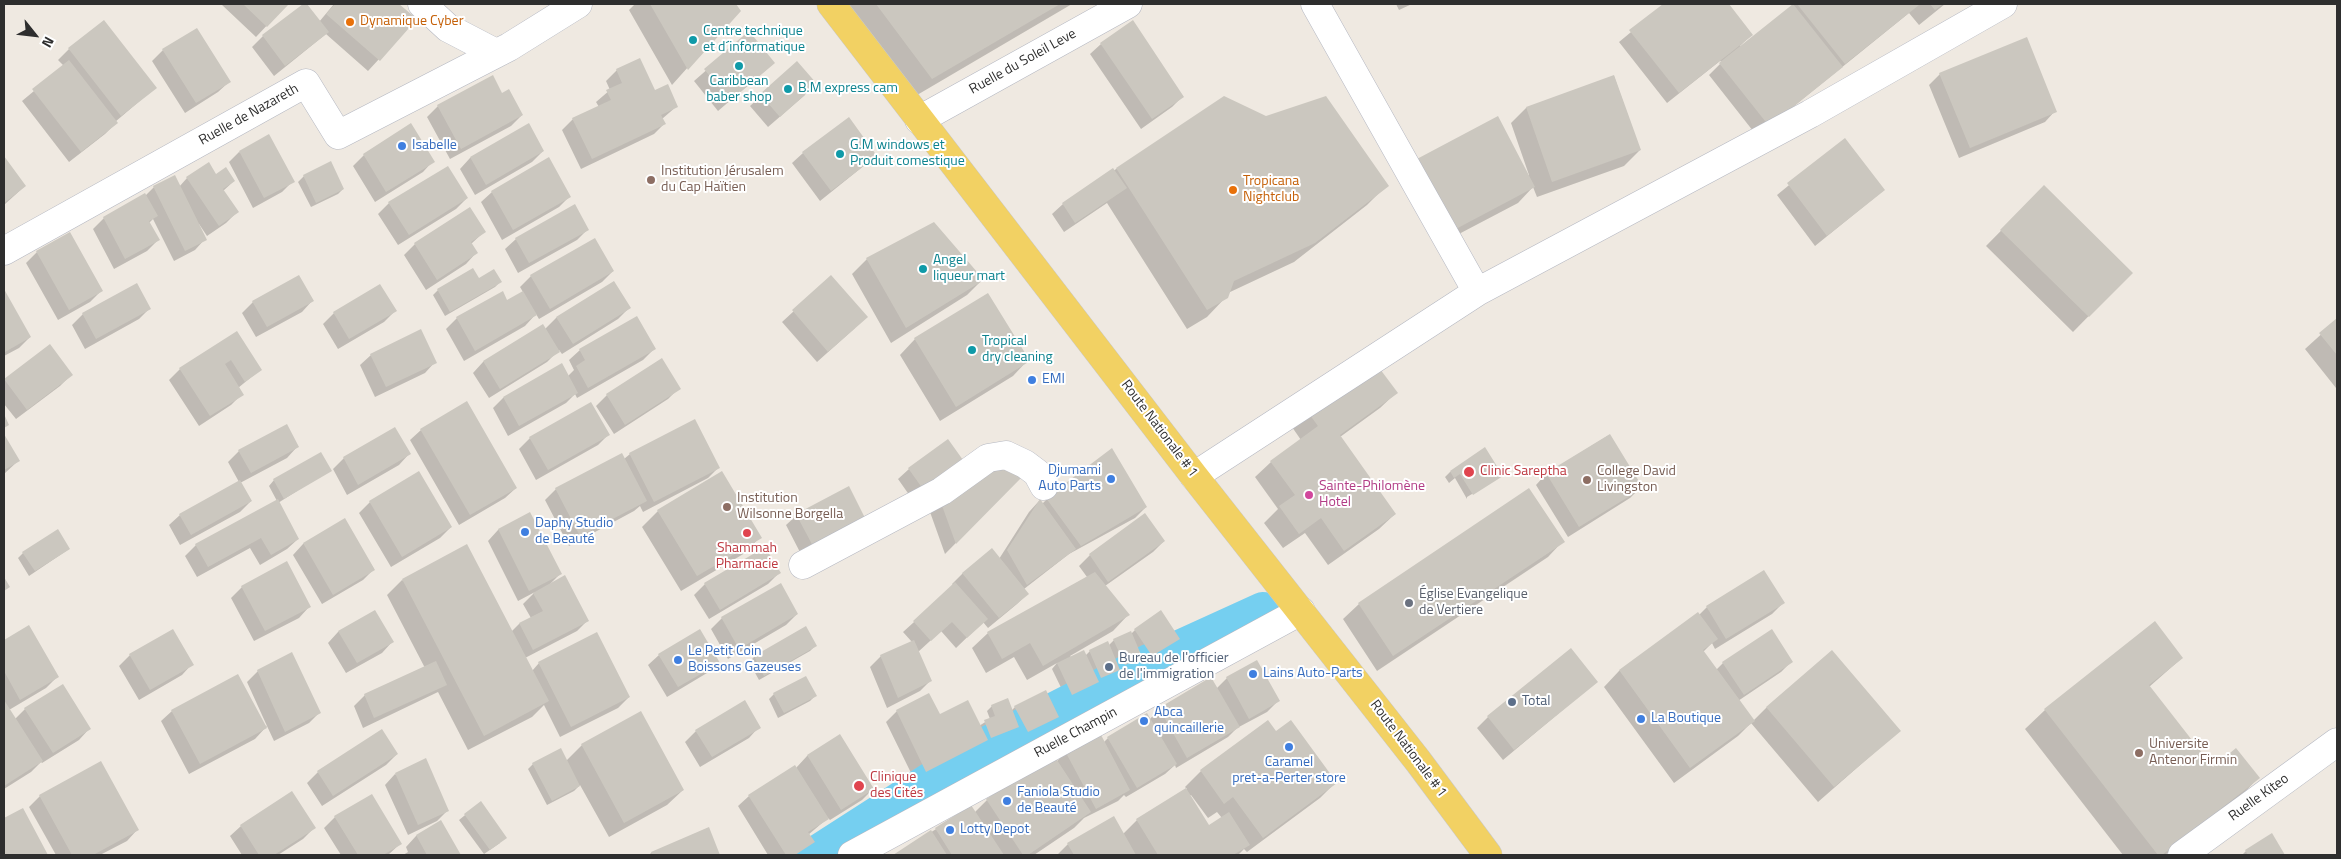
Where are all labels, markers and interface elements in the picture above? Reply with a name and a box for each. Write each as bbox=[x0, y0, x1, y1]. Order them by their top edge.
north arrow bbox=[10, 10, 60, 60]
place label: Dynamique Cyber bbox=[360, 14, 463, 30]
marker: Dynamique Cyber bbox=[344, 16, 356, 28]
place label: Centre technique et d´informatique bbox=[703, 24, 805, 56]
street label: Ruelle du Soleil Leve bbox=[967, 26, 1079, 98]
text: N bbox=[37, 33, 60, 52]
marker: Centre technique et d´informatique bbox=[687, 34, 699, 46]
marker: Caribbean baber shop bbox=[733, 60, 745, 72]
place label: Caribbean baber shop bbox=[706, 74, 772, 106]
street label: Ruelle de Nazareth bbox=[196, 81, 302, 149]
place label: B.M express cam bbox=[798, 81, 898, 97]
marker: B.M express cam bbox=[782, 83, 794, 95]
place label: Isabelle bbox=[412, 138, 457, 154]
place label: G.M windows et Produit comestique bbox=[850, 138, 965, 170]
marker: Isabelle bbox=[396, 140, 408, 152]
marker: G.M windows et Produit comestique bbox=[834, 148, 846, 160]
place label: Institution Jérusalem du Cap Haïtien bbox=[661, 164, 784, 196]
marker: Institution Jérusalem du Cap Haïtien bbox=[645, 174, 657, 186]
place label: Tropicana Nightclub bbox=[1243, 174, 1299, 206]
marker: Tropicana Nightclub bbox=[1227, 184, 1239, 196]
place label: Angel liqueur mart bbox=[933, 253, 1005, 286]
marker: Angel liqueur mart bbox=[917, 263, 929, 275]
place label: Tropical dry cleaning bbox=[982, 334, 1053, 367]
marker: Tropical dry cleaning bbox=[966, 344, 978, 356]
place label: EMI bbox=[1042, 372, 1065, 388]
marker: EMI bbox=[1026, 374, 1038, 386]
street label: Route Nationale # 1 bbox=[1117, 377, 1201, 481]
place label: Djumami Auto Parts bbox=[1038, 463, 1101, 496]
place label: Clinic Sareptha bbox=[1480, 464, 1567, 480]
place label: College David Livingston bbox=[1597, 464, 1676, 497]
marker: Clinic Sareptha bbox=[1462, 465, 1476, 479]
marker: Djumami Auto Parts bbox=[1105, 473, 1117, 485]
marker: College David Livingston bbox=[1581, 474, 1593, 486]
place label: Sainte-Philomène Hotel bbox=[1319, 479, 1425, 512]
marker: Sainte-Philomène Hotel bbox=[1303, 489, 1315, 501]
place label: Institution Wilsonne Borgella bbox=[737, 491, 843, 524]
marker: Institution Wilsonne Borgella bbox=[721, 501, 733, 513]
place label: Daphy Studio de Beauté bbox=[535, 516, 613, 548]
marker: Daphy Studio de Beauté bbox=[519, 526, 531, 538]
marker: Shammah Pharmacie bbox=[741, 527, 753, 539]
place label: Shammah Pharmacie bbox=[716, 541, 778, 574]
place label: Église Evangelique de Vertiere bbox=[1419, 587, 1528, 620]
marker: Église Evangelique de Vertiere bbox=[1403, 597, 1415, 609]
place label: Le Petit Coin Boissons Gazeuses bbox=[688, 644, 801, 676]
place label: Bureau de l'officier de l'immigration bbox=[1119, 651, 1229, 684]
marker: Le Petit Coin Boissons Gazeuses bbox=[672, 654, 684, 666]
marker: Bureau de l'officier de l'immigration bbox=[1103, 661, 1115, 673]
place label: Lains Auto-Parts bbox=[1263, 666, 1363, 682]
marker: Lains Auto-Parts bbox=[1247, 668, 1259, 680]
place label: Total bbox=[1522, 694, 1551, 710]
marker: Total bbox=[1506, 696, 1518, 708]
street label: Route Nationale # 1 bbox=[1366, 697, 1450, 801]
street label: Ruelle Champin bbox=[1032, 704, 1120, 762]
place label: Abca quincaillerie bbox=[1154, 705, 1224, 738]
place label: La Boutique bbox=[1651, 711, 1721, 727]
marker: La Boutique bbox=[1635, 713, 1647, 725]
marker: Abca quincaillerie bbox=[1138, 715, 1150, 727]
place label: Universite Antenor Firmin bbox=[2149, 737, 2237, 770]
marker: Caramel pret-a-Perter store bbox=[1283, 741, 1295, 753]
marker: Universite Antenor Firmin bbox=[2133, 747, 2145, 759]
place label: Caramel pret-a-Perter store bbox=[1232, 755, 1346, 788]
place label: Clinique des Cités bbox=[870, 770, 923, 802]
street label: Ruelle Kiteo bbox=[2226, 771, 2292, 825]
marker: Clinique des Cités bbox=[852, 779, 866, 793]
place label: Faniola Studio de Beauté bbox=[1017, 785, 1100, 818]
marker: Faniola Studio de Beauté bbox=[1001, 795, 1013, 807]
place label: Lotty Depot bbox=[960, 822, 1029, 838]
marker: Lotty Depot bbox=[944, 824, 956, 836]

